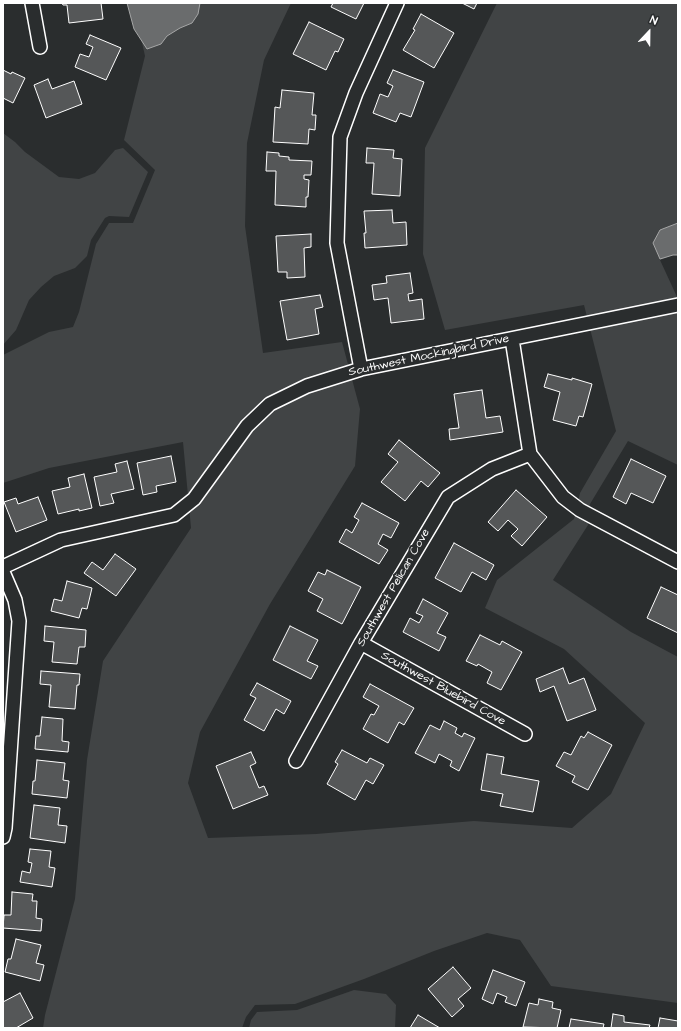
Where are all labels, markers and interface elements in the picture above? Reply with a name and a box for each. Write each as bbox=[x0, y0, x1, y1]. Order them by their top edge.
north arrow bbox=[629, 12, 669, 52]
text: N bbox=[648, 12, 660, 29]
street label: Southwest Mockingbird Drive bbox=[347, 332, 511, 380]
street label: Southwest Pelican Cove bbox=[354, 527, 434, 649]
street label: Southwest Bluebird Cove bbox=[378, 649, 508, 729]

